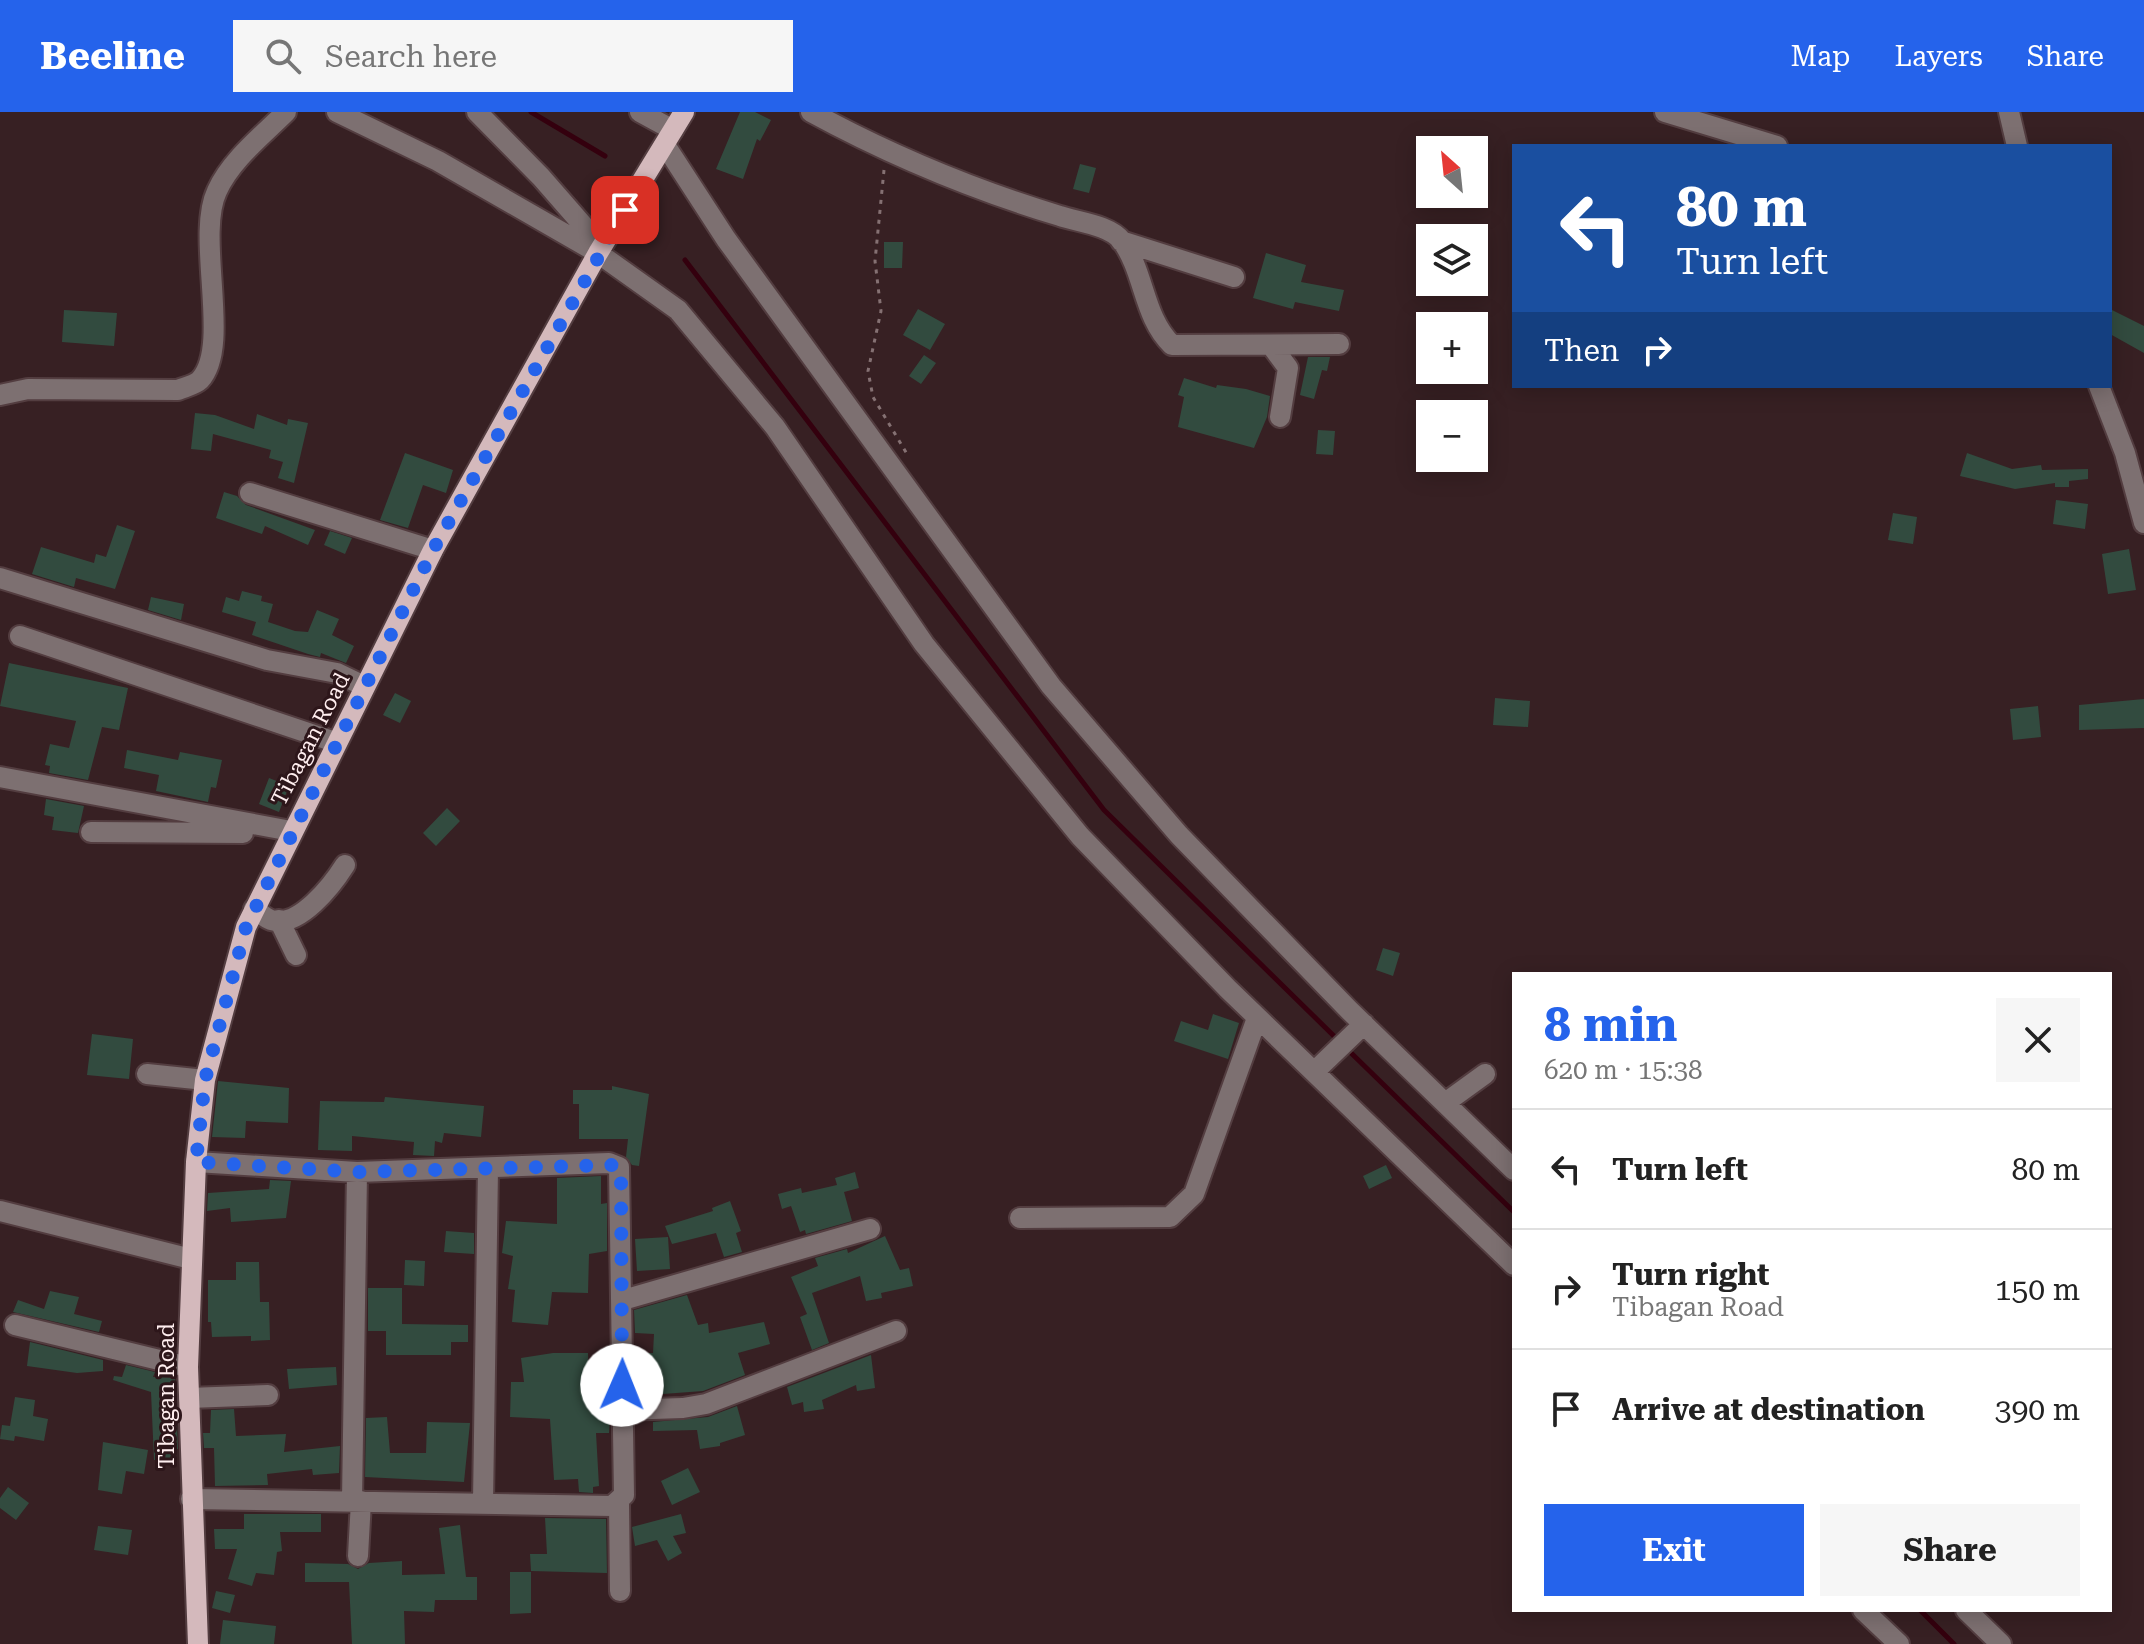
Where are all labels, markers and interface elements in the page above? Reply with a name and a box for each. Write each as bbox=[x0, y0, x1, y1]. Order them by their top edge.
search box bbox=[233, 20, 793, 92]
text: Beeline bbox=[40, 34, 185, 78]
icon: search bbox=[261, 34, 305, 78]
text: Search here bbox=[325, 39, 497, 74]
text: Map bbox=[1791, 40, 1850, 73]
text: Layers bbox=[1894, 40, 1983, 73]
text: Share bbox=[2027, 40, 2104, 73]
north arrow bbox=[1416, 136, 1488, 208]
map controls bbox=[1416, 136, 1488, 472]
text: 80 m bbox=[1676, 174, 1807, 240]
pin bbox=[591, 176, 659, 244]
icon: left bbox=[1544, 176, 1648, 280]
icon: arrive bbox=[603, 188, 647, 232]
button: layers bbox=[1416, 224, 1488, 296]
text: Turn left bbox=[1676, 241, 1828, 283]
button: + bbox=[1416, 312, 1488, 384]
icon: right bbox=[1635, 328, 1679, 372]
text: Then bbox=[1544, 333, 1619, 368]
button: − bbox=[1416, 400, 1488, 472]
street label: Tibagan Road bbox=[266, 669, 355, 810]
text: 8 min bbox=[1544, 997, 1677, 1053]
button: close bbox=[1996, 998, 2080, 1082]
text: 620 m · 15:38 bbox=[1544, 1055, 1703, 1085]
icon: left bbox=[1544, 1147, 1588, 1191]
text: Turn left bbox=[1612, 1152, 1748, 1187]
text: 80 m bbox=[2011, 1152, 2080, 1187]
text: Turn right bbox=[1612, 1257, 1769, 1292]
icon: right bbox=[1544, 1267, 1588, 1311]
text: 150 m bbox=[1995, 1272, 2080, 1307]
text: Tibagan Road bbox=[1612, 1292, 1784, 1322]
street label: Tibagan Road bbox=[154, 1323, 179, 1469]
position arrow bbox=[580, 1343, 664, 1427]
icon: arrive bbox=[1544, 1387, 1588, 1431]
text: Arrive at destination bbox=[1612, 1392, 1925, 1427]
text: 390 m bbox=[1995, 1392, 2080, 1427]
button: Exit bbox=[1544, 1504, 1804, 1596]
button: Share bbox=[1820, 1504, 2080, 1596]

